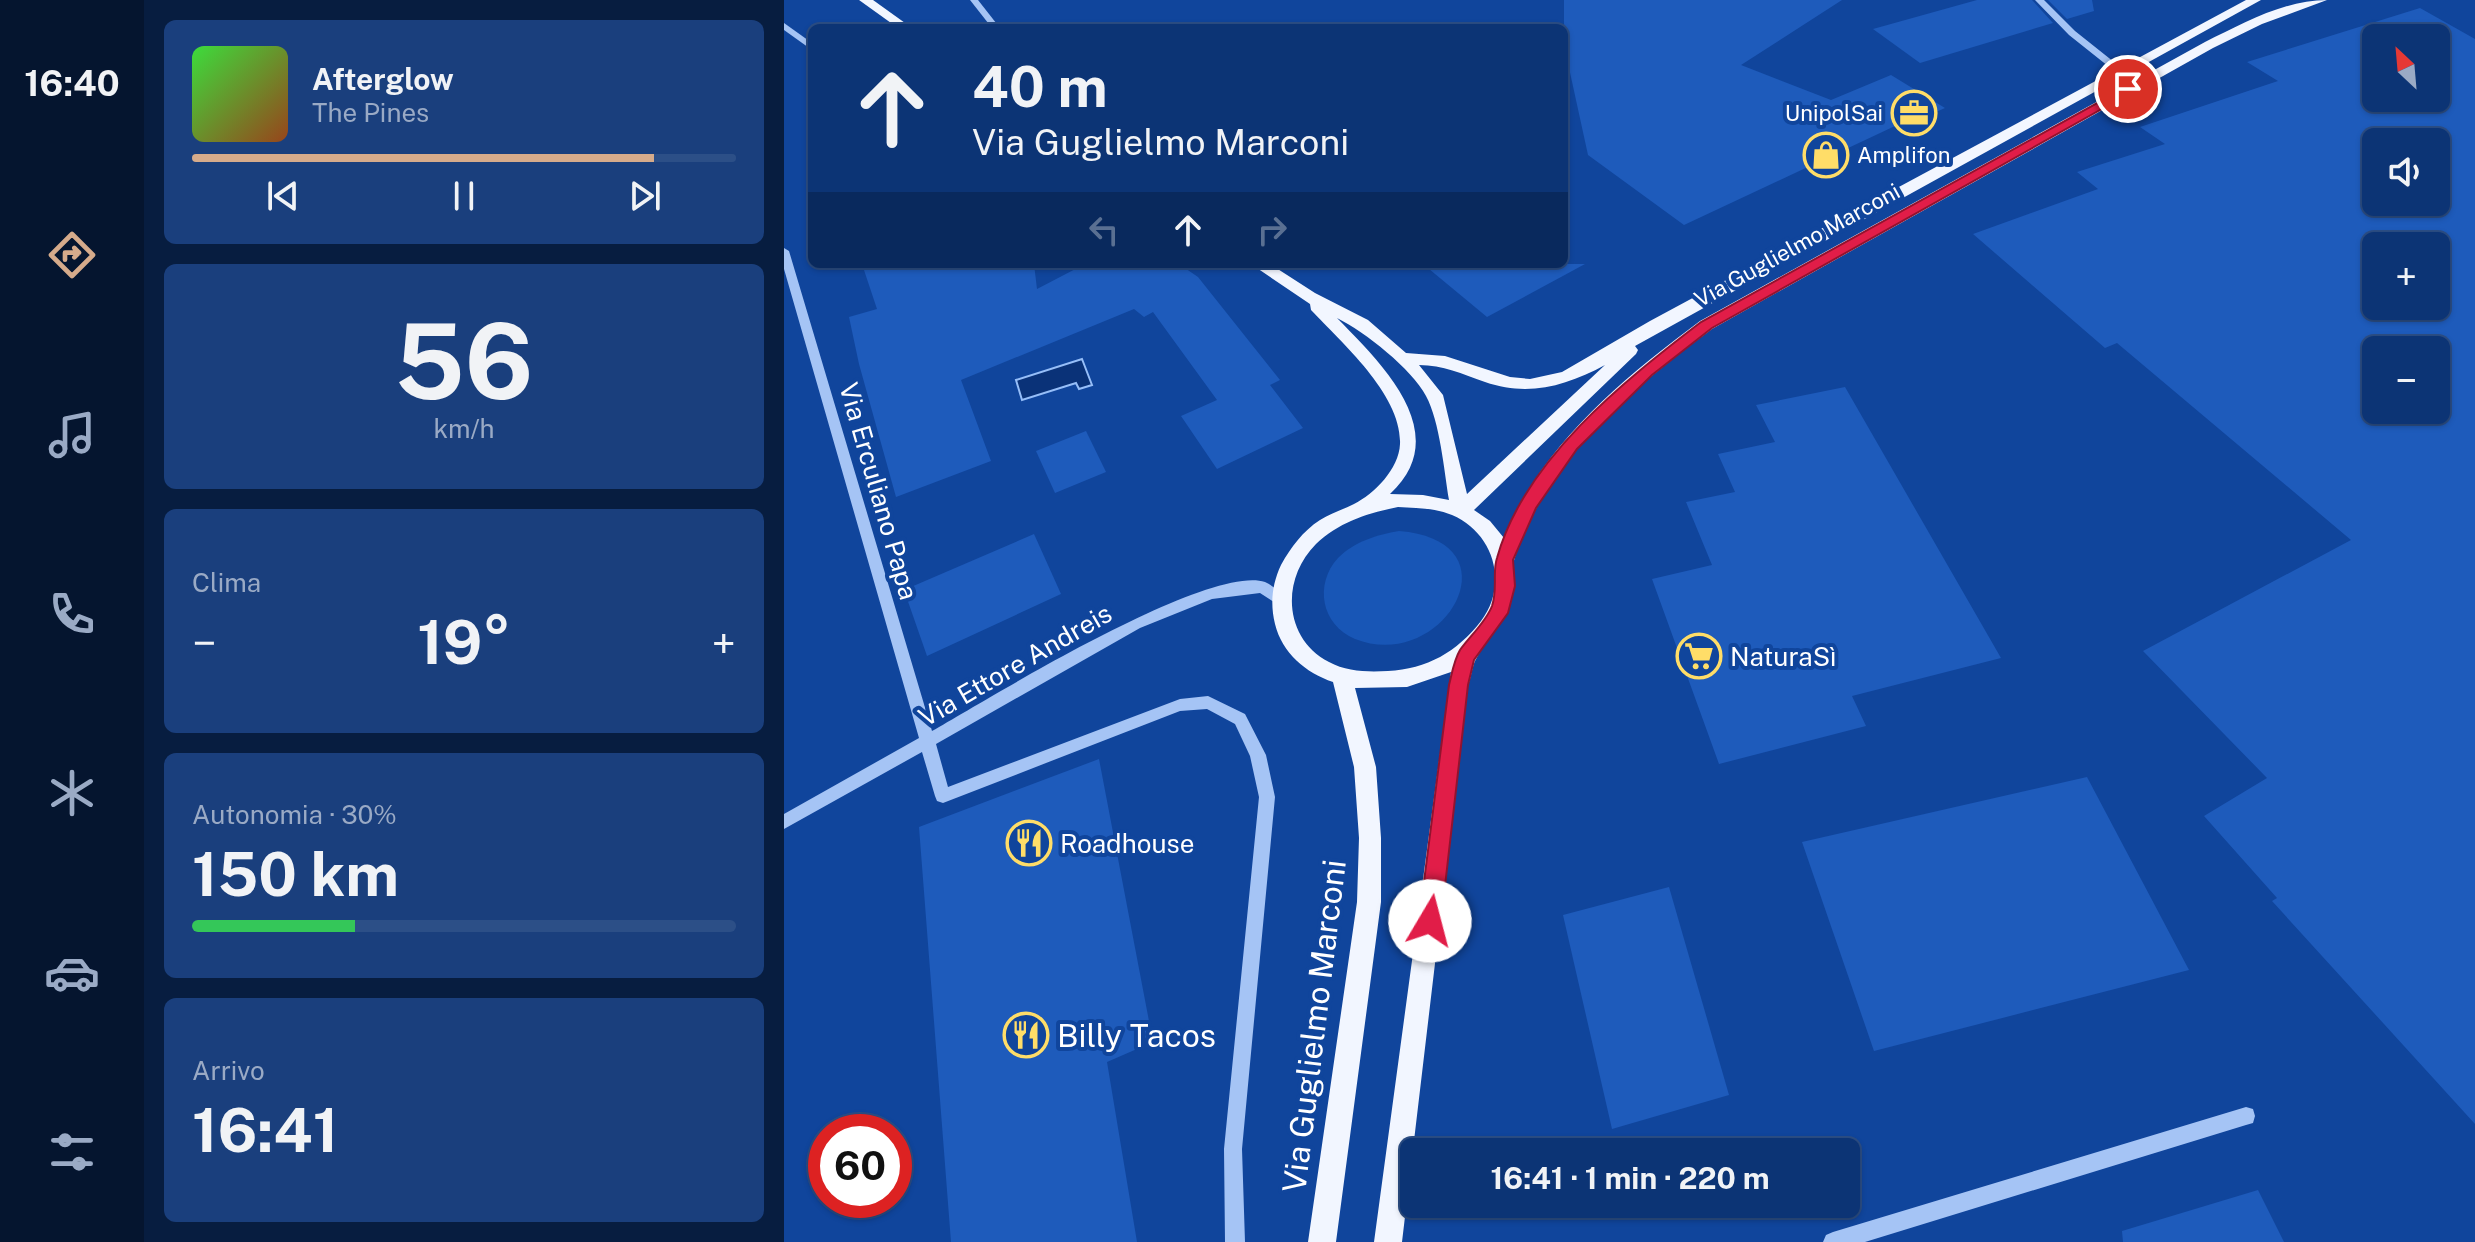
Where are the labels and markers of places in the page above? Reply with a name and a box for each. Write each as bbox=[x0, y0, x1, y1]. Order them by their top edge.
pin bbox=[2094, 55, 2162, 123]
office icon: UnipolSai bbox=[1890, 89, 1938, 137]
place label: UnipolSai bbox=[1785, 100, 1883, 126]
shop icon: Amplifon bbox=[1802, 131, 1850, 179]
place label: Amplifon bbox=[1857, 142, 1950, 168]
supermarket icon: NaturaSì bbox=[1675, 632, 1723, 680]
place label: NaturaSì bbox=[1730, 641, 1836, 672]
restaurant icon: Roadhouse bbox=[1005, 819, 1053, 867]
place label: Roadhouse bbox=[1060, 828, 1194, 859]
restaurant icon: Billy Tacos bbox=[1002, 1011, 1050, 1059]
place label: Billy Tacos bbox=[1057, 1017, 1216, 1054]

